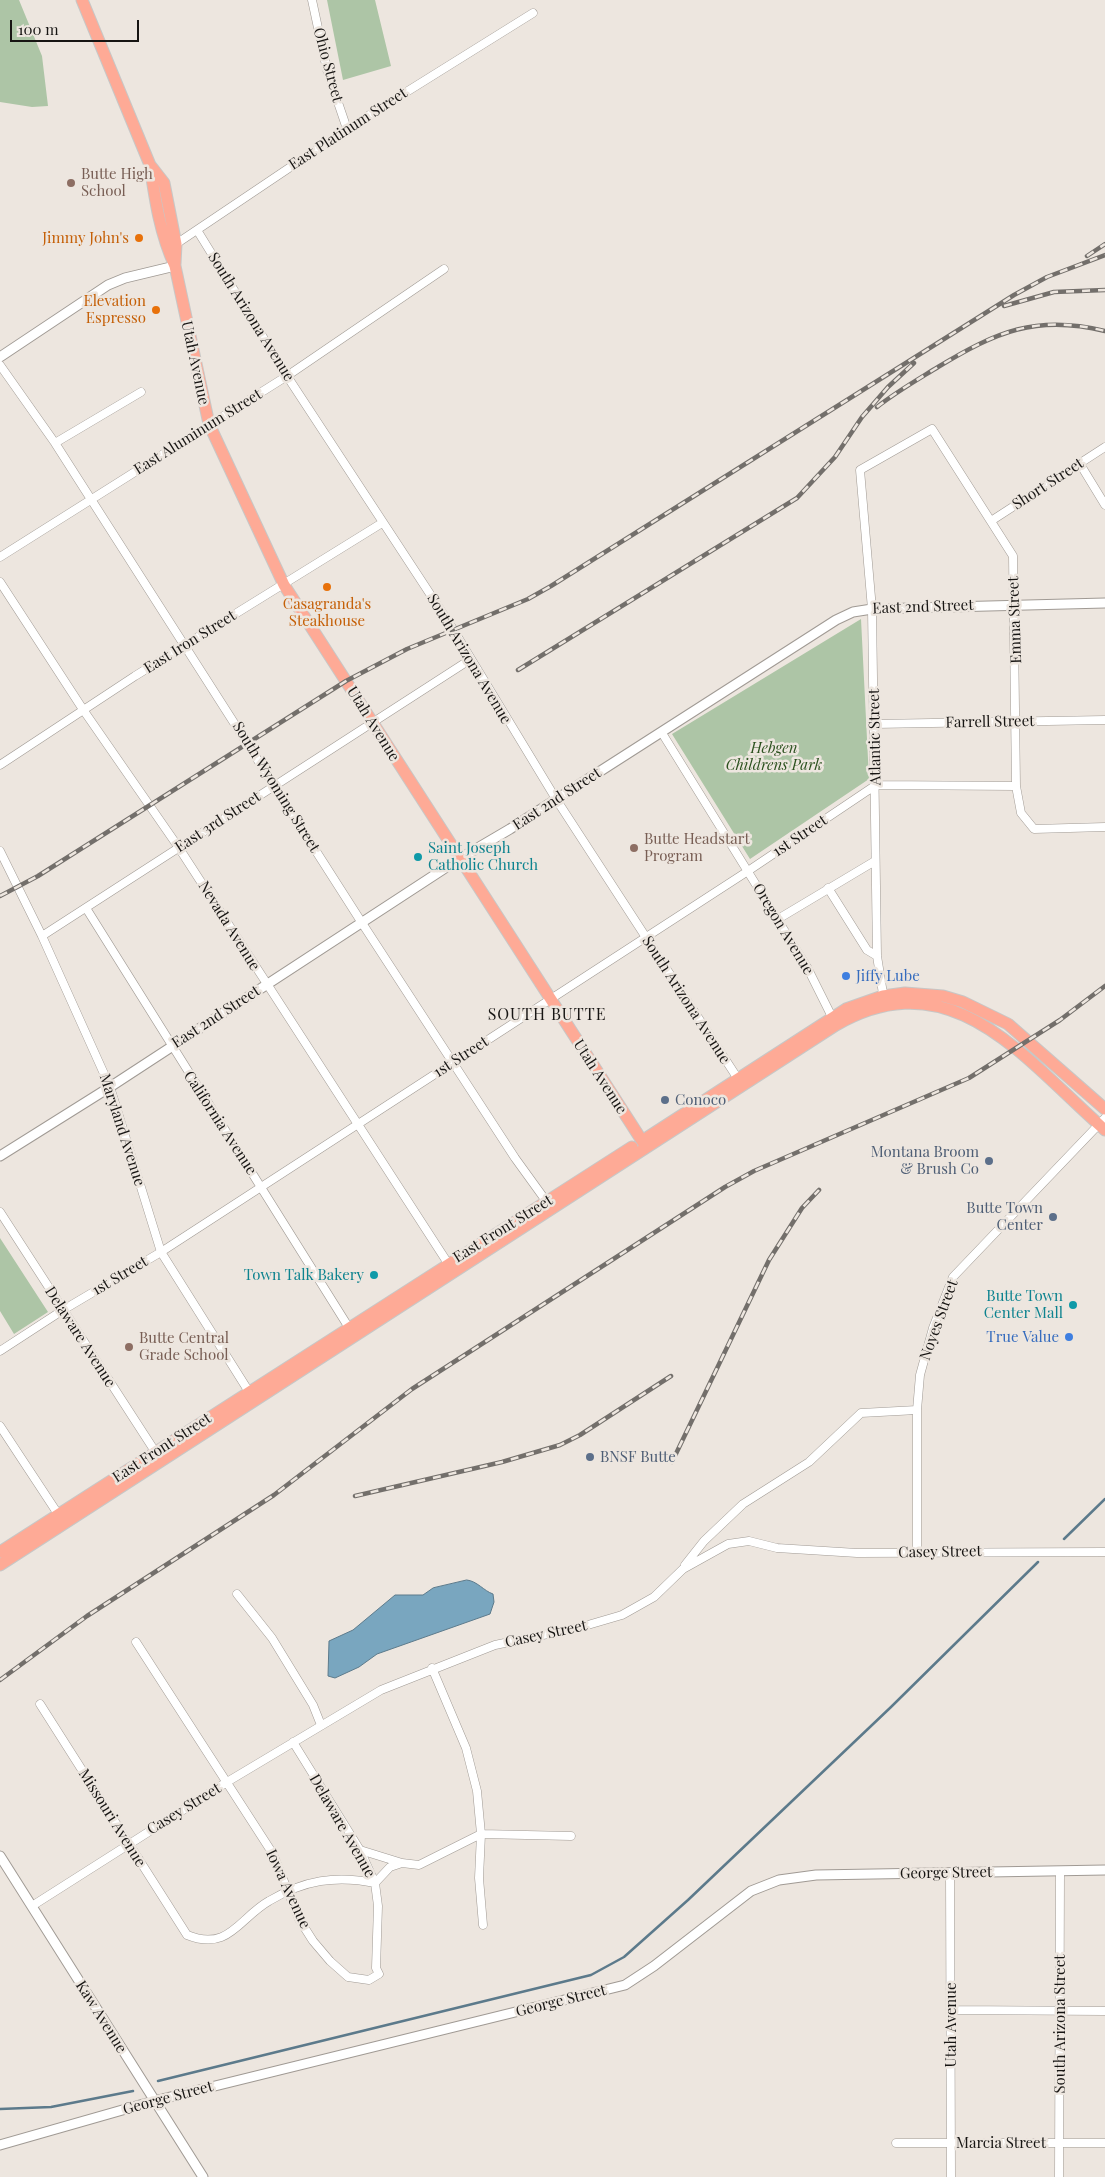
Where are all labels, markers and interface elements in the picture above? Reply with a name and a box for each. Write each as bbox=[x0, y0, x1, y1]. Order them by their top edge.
scale bar bbox=[12, 10, 141, 42]
text: 100 m bbox=[18, 19, 59, 39]
street label: Ohio Street bbox=[309, 26, 347, 104]
street label: East Platinum Street bbox=[285, 84, 411, 174]
place label: Butte High School bbox=[81, 165, 153, 200]
marker: Butte High School bbox=[65, 177, 77, 189]
place label: Jimmy John's bbox=[42, 229, 129, 247]
marker: Jimmy John's bbox=[133, 232, 145, 244]
street label: South Arizona Avenue bbox=[204, 249, 298, 385]
place label: Elevation Espresso bbox=[84, 292, 146, 327]
marker: Elevation Espresso bbox=[150, 304, 162, 316]
street label: Utah Avenue bbox=[177, 320, 213, 406]
street label: East Aluminum Street bbox=[131, 385, 265, 479]
street label: Short Street bbox=[1009, 454, 1087, 514]
street label: Emma Street bbox=[1004, 576, 1026, 664]
marker: Casagranda's Steakhouse bbox=[321, 581, 333, 593]
street label: South Arizona Avenue bbox=[423, 591, 515, 727]
place label: Casagranda's Steakhouse bbox=[283, 595, 371, 630]
street label: East 2nd Street bbox=[872, 596, 974, 618]
street label: East Iron Street bbox=[141, 607, 239, 677]
street label: Utah Avenue bbox=[343, 683, 403, 765]
street label: Atlantic Street bbox=[865, 689, 885, 785]
street label: Farrell Street bbox=[945, 712, 1035, 732]
street label: South Wyoming Street bbox=[229, 719, 323, 855]
park label: Hebgen Childrens Park bbox=[726, 739, 822, 774]
street label: East 2nd Street bbox=[510, 764, 604, 834]
street label: East 3rd Street bbox=[172, 788, 264, 856]
street label: 1st Street bbox=[769, 811, 831, 861]
place label: Butte Headstart Program bbox=[644, 830, 750, 865]
place label: Saint Joseph Catholic Church bbox=[428, 839, 538, 874]
marker: Butte Headstart Program bbox=[628, 842, 640, 854]
marker: Saint Joseph Catholic Church bbox=[412, 851, 424, 863]
street label: Nevada Avenue bbox=[194, 878, 264, 974]
street label: Oregon Avenue bbox=[749, 880, 817, 978]
street label: South Arizona Avenue bbox=[638, 933, 734, 1067]
place label: Jiffy Lube bbox=[856, 967, 920, 985]
marker: Jiffy Lube bbox=[840, 970, 852, 982]
street label: East 2nd Street bbox=[169, 982, 263, 1052]
district label: SOUTH BUTTE bbox=[486, 1005, 608, 1025]
street label: 1st Street bbox=[430, 1033, 492, 1081]
street label: Utah Avenue bbox=[569, 1036, 631, 1118]
street label: California Avenue bbox=[180, 1068, 260, 1178]
street label: Maryland Avenue bbox=[95, 1072, 149, 1188]
place label: Conoco bbox=[675, 1091, 726, 1109]
marker: Conoco bbox=[659, 1094, 671, 1106]
place label: Montana Broom & Brush Co bbox=[871, 1143, 979, 1178]
marker: Montana Broom & Brush Co bbox=[983, 1155, 995, 1167]
street label: East Front Street bbox=[450, 1191, 556, 1267]
place label: Butte Town Center bbox=[966, 1199, 1043, 1234]
marker: Butte Town Center bbox=[1047, 1211, 1059, 1223]
street label: 1st Street bbox=[89, 1252, 151, 1300]
place label: Town Talk Bakery bbox=[244, 1266, 364, 1284]
marker: Town Talk Bakery bbox=[368, 1269, 380, 1281]
street label: Noyes Street bbox=[916, 1277, 962, 1363]
street label: Delaware Avenue bbox=[41, 1283, 119, 1391]
place label: Butte Town Center Mall bbox=[984, 1287, 1063, 1322]
marker: Butte Town Center Mall bbox=[1067, 1299, 1079, 1311]
place label: True Value bbox=[986, 1328, 1059, 1346]
place label: Butte Central Grade School bbox=[139, 1329, 229, 1364]
marker: True Value bbox=[1063, 1331, 1075, 1343]
marker: Butte Central Grade School bbox=[123, 1341, 135, 1353]
street label: East Front Street bbox=[109, 1409, 215, 1487]
place label: BNSF Butte bbox=[600, 1448, 676, 1466]
marker: BNSF Butte bbox=[584, 1451, 596, 1463]
street label: Casey Street bbox=[898, 1542, 982, 1562]
street label: Casey Street bbox=[503, 1617, 589, 1651]
street label: Missouri Avenue bbox=[75, 1766, 149, 1870]
street label: Delaware Avenue bbox=[305, 1771, 379, 1881]
street label: Casey Street bbox=[144, 1779, 224, 1839]
street label: Iowa Avenue bbox=[262, 1847, 314, 1931]
street label: George Street bbox=[900, 1863, 992, 1883]
street label: South Arizona Street bbox=[1051, 1954, 1069, 2094]
street label: Kaw Avenue bbox=[72, 1977, 130, 2057]
street label: George Street bbox=[514, 1981, 608, 2021]
street label: Utah Avenue bbox=[942, 1982, 960, 2068]
street label: George Street bbox=[121, 2077, 215, 2119]
street label: Marcia Street bbox=[956, 2134, 1046, 2152]

